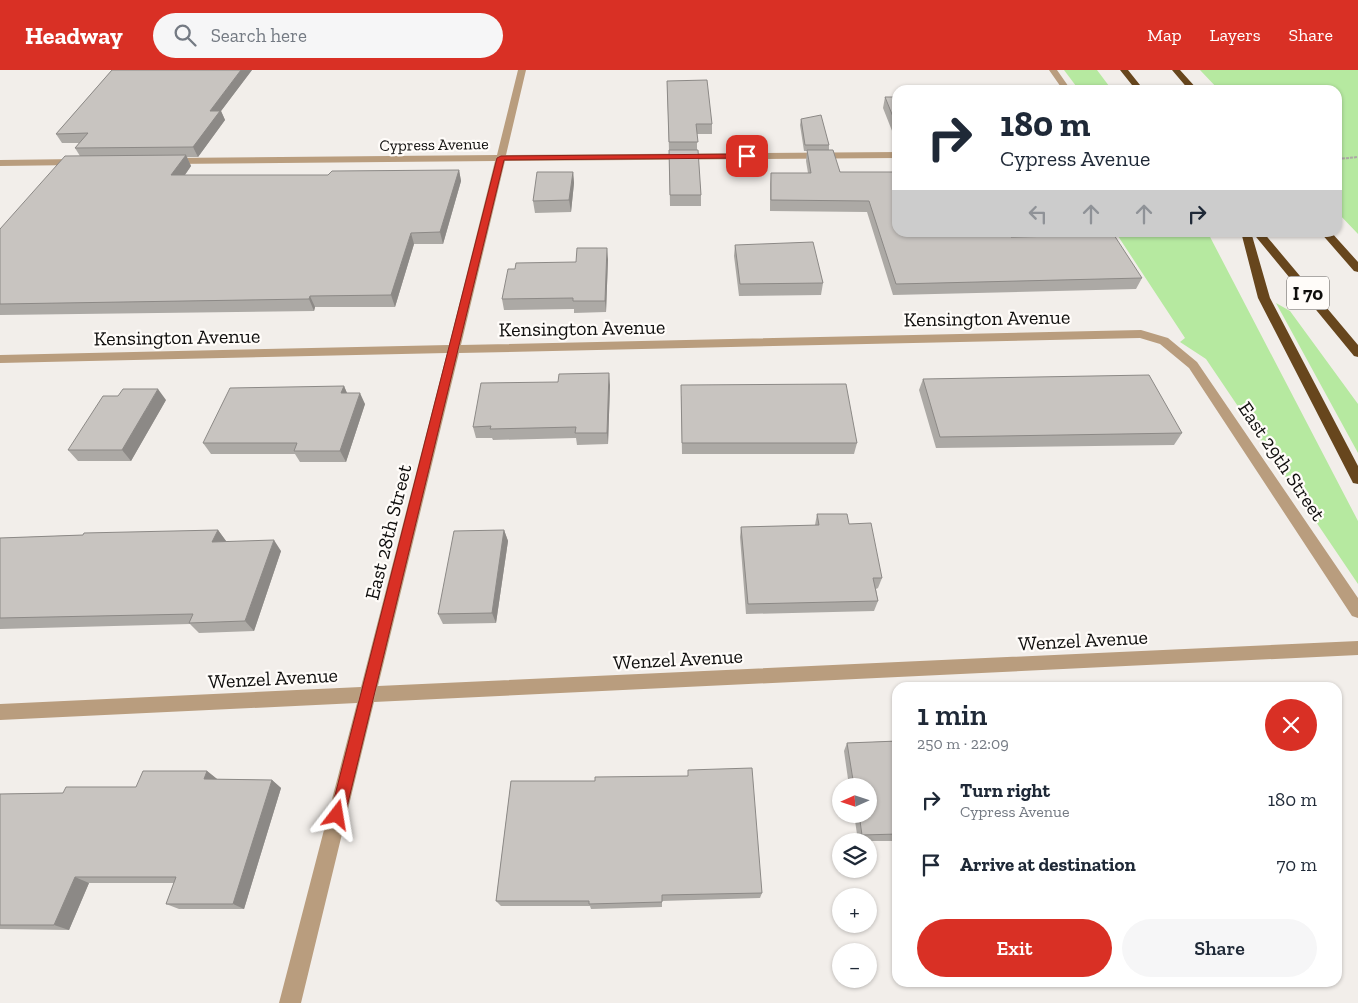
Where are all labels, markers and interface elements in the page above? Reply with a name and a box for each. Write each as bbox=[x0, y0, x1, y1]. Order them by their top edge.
search box bbox=[153, 13, 503, 58]
text: Headway bbox=[25, 21, 123, 50]
icon: search bbox=[171, 21, 199, 49]
text: Search here bbox=[211, 24, 307, 47]
text: Map bbox=[1147, 24, 1182, 46]
text: Layers bbox=[1210, 24, 1261, 46]
text: Share bbox=[1289, 24, 1333, 46]
text: 180 m bbox=[1000, 103, 1090, 145]
icon: right bbox=[917, 105, 982, 170]
street label: Cypress Avenue bbox=[379, 134, 489, 155]
pin bbox=[726, 135, 768, 177]
icon: arrive bbox=[733, 142, 761, 170]
text: Cypress Avenue bbox=[1000, 145, 1150, 172]
icon: left bbox=[1024, 200, 1052, 228]
icon: ahead bbox=[1077, 200, 1105, 228]
icon: ahead bbox=[1130, 200, 1158, 228]
icon: right bbox=[1183, 200, 1211, 228]
road number: I 70 bbox=[1287, 277, 1329, 310]
street label: Kensington Avenue bbox=[904, 305, 1070, 331]
street label: Kensington Avenue bbox=[499, 315, 665, 341]
street label: Kensington Avenue bbox=[94, 324, 260, 350]
street label: East 29th Street bbox=[1233, 397, 1331, 526]
street label: East 28th Street bbox=[360, 461, 417, 602]
street label: Wenzel Avenue bbox=[1018, 625, 1148, 655]
street label: Wenzel Avenue bbox=[613, 644, 743, 674]
street label: Wenzel Avenue bbox=[208, 663, 338, 693]
text: 1 min bbox=[917, 697, 987, 733]
button: close bbox=[1265, 699, 1317, 751]
text: 250 m · 22:09 bbox=[917, 734, 1009, 753]
north arrow bbox=[832, 778, 878, 822]
map controls bbox=[832, 778, 877, 988]
text: Turn right bbox=[960, 779, 1050, 802]
icon: right bbox=[917, 786, 945, 814]
position arrow bbox=[310, 788, 362, 840]
text: 180 m bbox=[1268, 788, 1317, 811]
text: Cypress Avenue bbox=[960, 802, 1069, 821]
button: layers bbox=[832, 833, 877, 878]
icon: arrive bbox=[917, 851, 945, 879]
text: Arrive at destination bbox=[960, 853, 1136, 876]
text: 70 m bbox=[1276, 853, 1317, 876]
button: + bbox=[832, 888, 877, 933]
button: Exit bbox=[917, 919, 1112, 977]
button: Share bbox=[1122, 919, 1317, 977]
button: − bbox=[832, 943, 877, 988]

